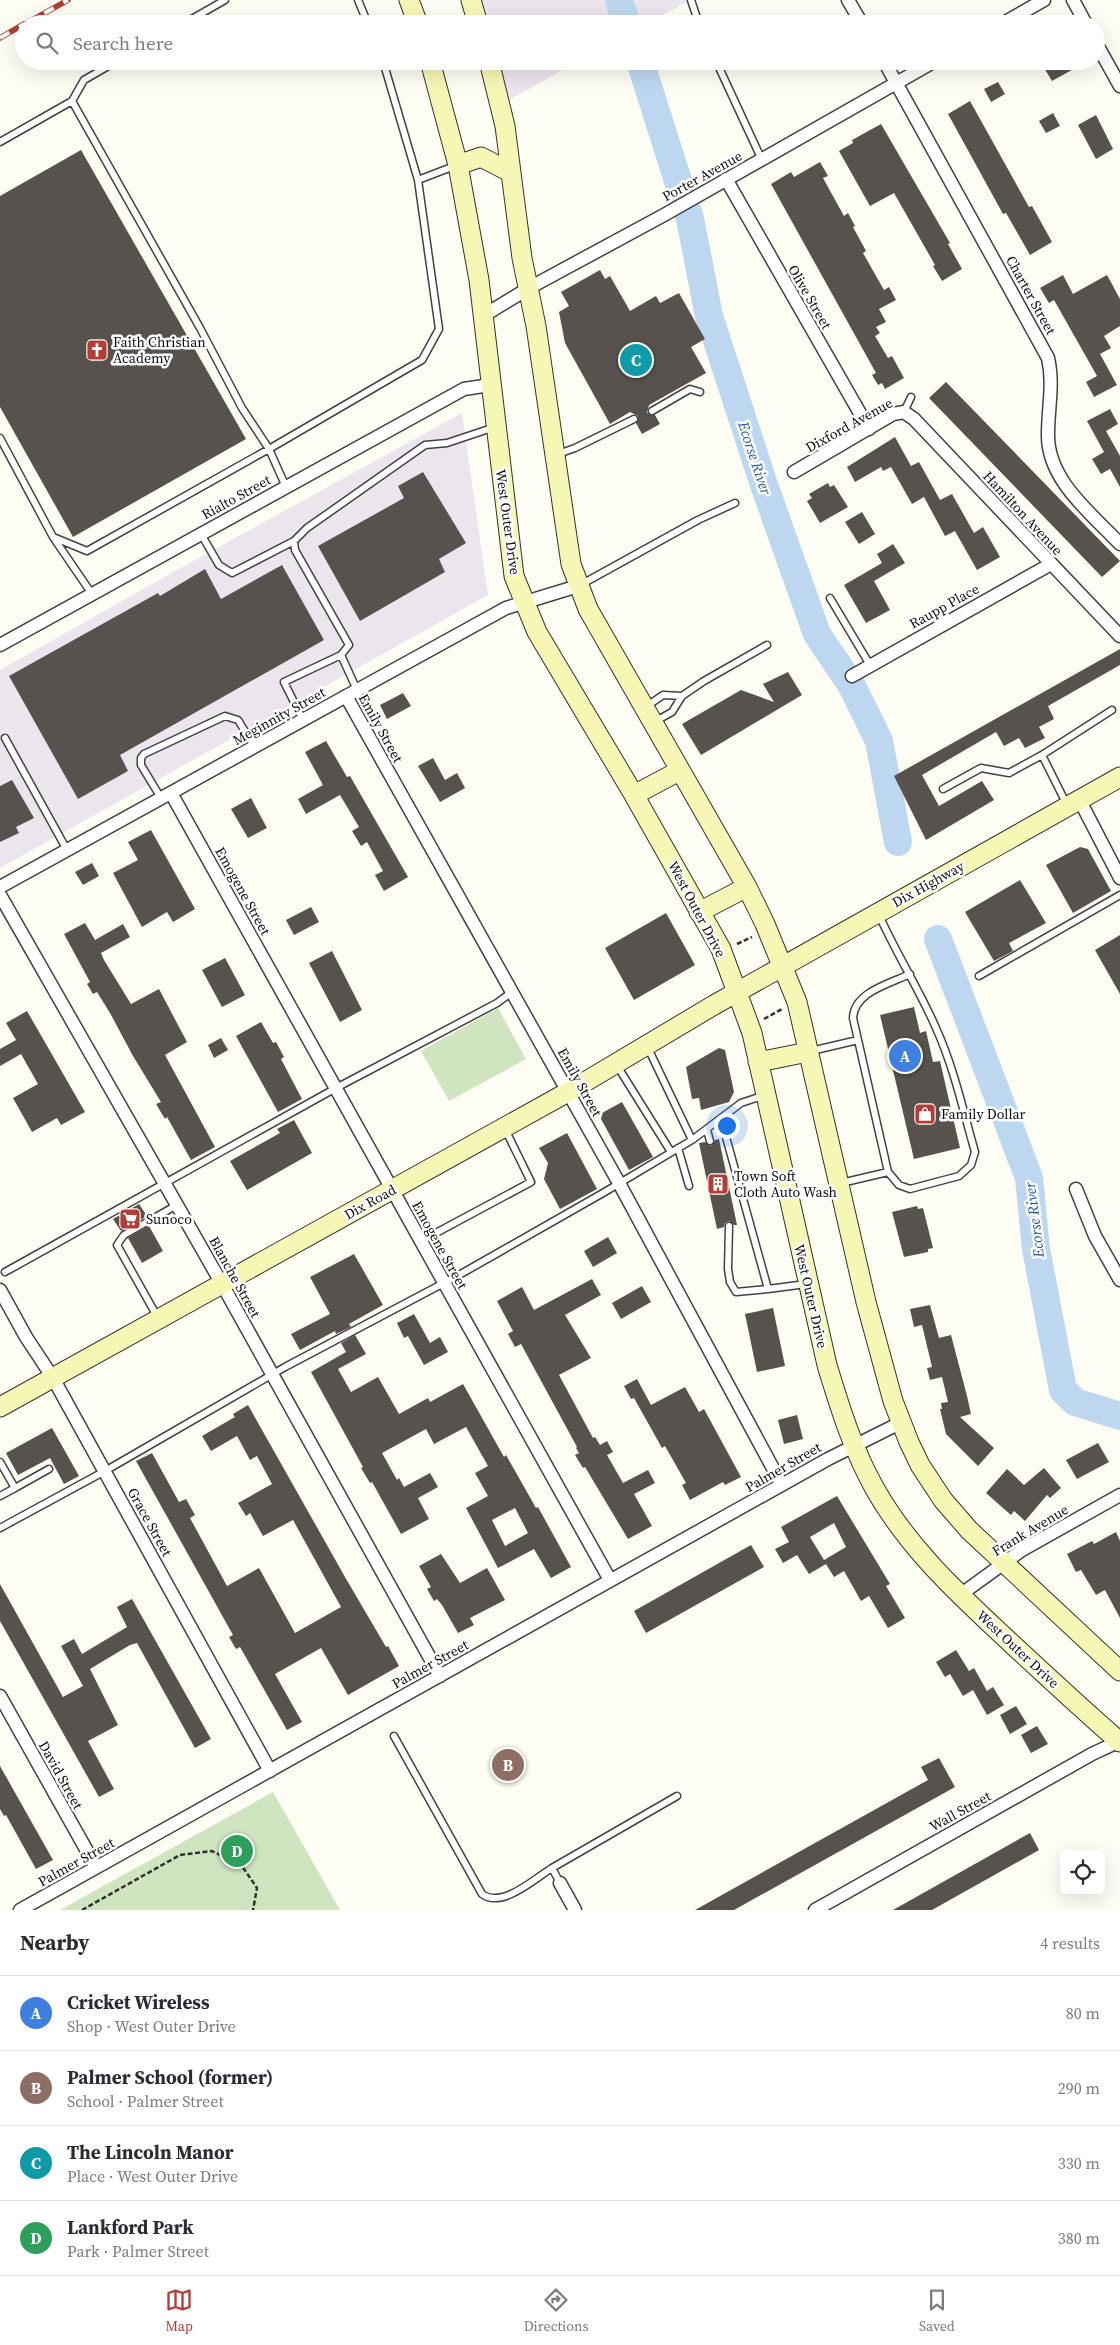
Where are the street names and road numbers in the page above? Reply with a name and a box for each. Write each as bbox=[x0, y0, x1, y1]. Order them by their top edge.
street label: Porter Avenue bbox=[658, 146, 746, 206]
street label: Charter Street bbox=[1001, 252, 1061, 339]
street label: Olive Street bbox=[783, 261, 837, 333]
street label: Dixford Avenue bbox=[802, 393, 896, 457]
street label: Hamilton Avenue bbox=[979, 466, 1067, 560]
street label: West Outer Drive bbox=[491, 468, 525, 576]
street label: Rialto Street bbox=[198, 470, 275, 524]
street label: Raupp Place bbox=[905, 579, 983, 633]
street label: Meginnity Street bbox=[229, 682, 329, 750]
street label: Emily Street bbox=[354, 690, 408, 766]
street label: Emogene Street bbox=[210, 843, 276, 939]
street label: Dix Highway bbox=[888, 856, 968, 912]
street label: West Outer Drive bbox=[663, 857, 731, 961]
street label: Emily Street bbox=[553, 1044, 607, 1120]
street label: Dix Road bbox=[340, 1180, 400, 1224]
street label: Emogene Street bbox=[407, 1197, 473, 1293]
street label: Blanche Street bbox=[204, 1233, 266, 1322]
street label: West Outer Drive bbox=[789, 1242, 833, 1350]
street label: Palmer Street bbox=[741, 1437, 825, 1497]
street label: Grace Street bbox=[123, 1484, 177, 1560]
street label: Frank Avenue bbox=[988, 1499, 1072, 1561]
street label: West Outer Drive bbox=[972, 1605, 1064, 1693]
street label: Palmer Street bbox=[388, 1635, 472, 1693]
street label: David Street bbox=[34, 1737, 88, 1813]
street label: Wall Street bbox=[926, 1786, 995, 1836]
street label: Palmer Street bbox=[34, 1833, 118, 1891]

